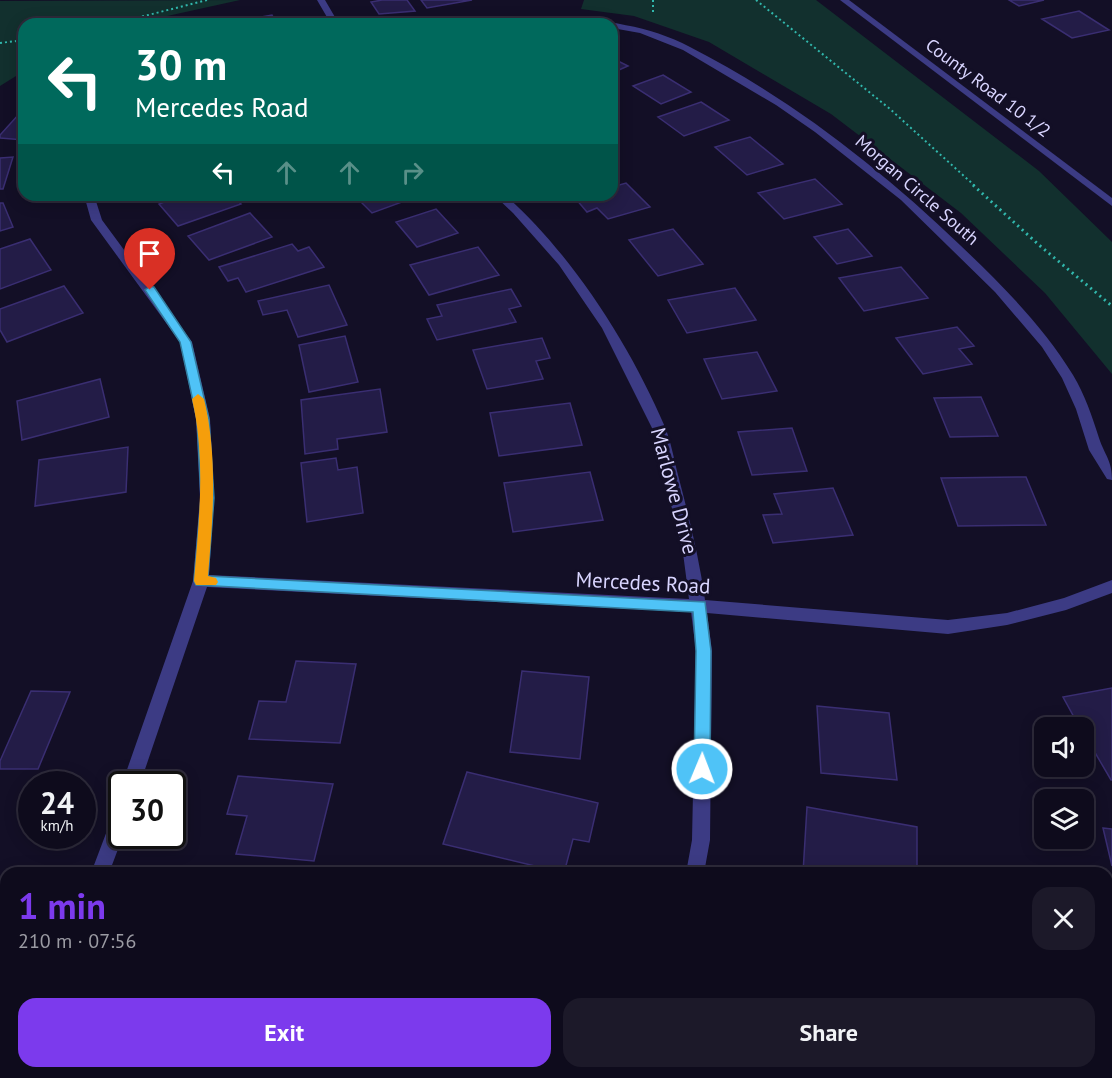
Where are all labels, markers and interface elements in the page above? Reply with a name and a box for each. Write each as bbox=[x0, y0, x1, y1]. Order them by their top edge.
street label: County Road 10 1/2 bbox=[921, 33, 1055, 142]
text: 30 m bbox=[135, 37, 227, 92]
icon: left bbox=[36, 42, 114, 120]
text: Mercedes Road bbox=[135, 90, 309, 124]
street label: Morgan Circle South bbox=[851, 130, 984, 250]
icon: left bbox=[207, 156, 240, 189]
icon: ahead bbox=[270, 156, 303, 189]
icon: ahead bbox=[333, 156, 366, 189]
icon: right bbox=[396, 156, 429, 189]
pin bbox=[124, 228, 175, 290]
icon: arrive bbox=[133, 237, 166, 270]
street label: Marlowe Drive bbox=[645, 425, 704, 557]
street label: Mercedes Road bbox=[575, 565, 711, 600]
map controls bbox=[1034, 717, 1094, 849]
button: sound bbox=[1034, 717, 1094, 777]
position arrow bbox=[670, 737, 734, 801]
speed limit sign: 30 bbox=[108, 771, 186, 849]
text: 24 bbox=[40, 783, 74, 822]
button: layers bbox=[1034, 789, 1094, 849]
text: km/h bbox=[41, 816, 73, 835]
text: 1 min bbox=[18, 882, 106, 929]
button: close bbox=[1032, 887, 1095, 950]
text: 210 m · 07:56 bbox=[18, 928, 136, 954]
button: Exit bbox=[18, 998, 551, 1067]
button: Share bbox=[563, 998, 1095, 1067]

